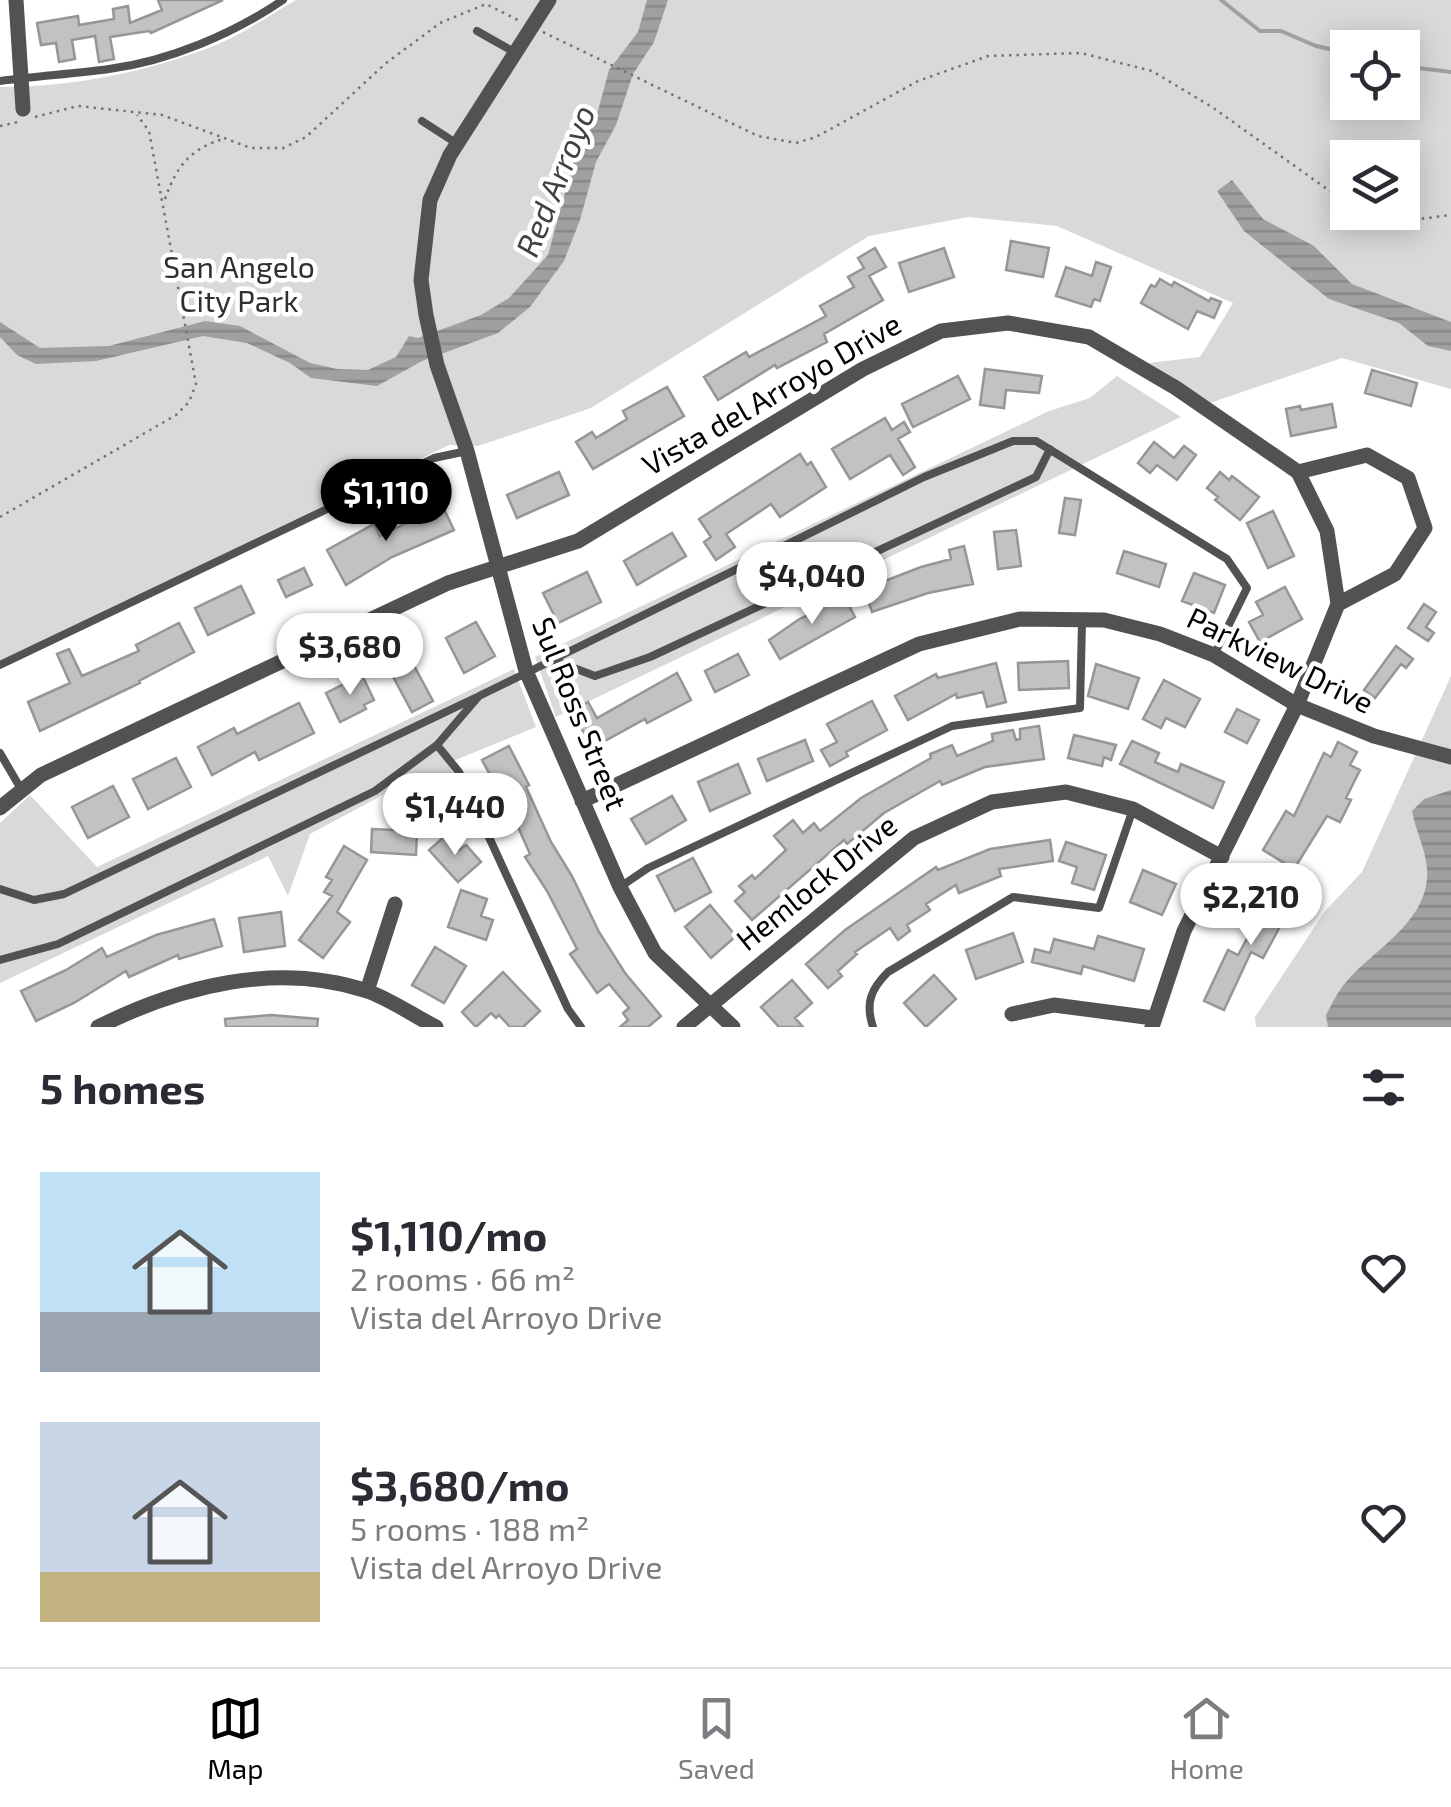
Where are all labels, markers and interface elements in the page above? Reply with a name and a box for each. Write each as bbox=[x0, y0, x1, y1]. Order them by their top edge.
map controls bbox=[1330, 30, 1420, 230]
button: locate bbox=[1330, 30, 1420, 120]
water label: Red Arroyo bbox=[507, 99, 603, 262]
button: layers bbox=[1330, 140, 1420, 230]
park label: San Angelo City Park bbox=[163, 248, 315, 318]
street label: Vista del Arroyo Drive bbox=[635, 304, 907, 482]
pin: $1,110 bbox=[305, 459, 467, 544]
text: $1,110 bbox=[343, 472, 429, 510]
pin: $4,040 bbox=[731, 542, 893, 627]
text: $4,040 bbox=[758, 555, 866, 593]
street label: Parkview Drive bbox=[1182, 599, 1380, 720]
street label: Sul Ross Street bbox=[526, 612, 636, 815]
pin: $3,680 bbox=[269, 613, 431, 698]
text: $3,680 bbox=[298, 626, 402, 664]
pin: $1,440 bbox=[374, 773, 536, 858]
text: $1,440 bbox=[405, 786, 505, 824]
street label: Hemlock Drive bbox=[728, 806, 903, 957]
pin: $2,210 bbox=[1170, 863, 1332, 948]
text: $2,210 bbox=[1202, 876, 1300, 914]
icon: filters bbox=[1356, 1060, 1411, 1115]
text: 5 homes bbox=[40, 1062, 205, 1112]
text: $1,110/mo bbox=[350, 1209, 547, 1259]
icon: home bbox=[120, 1212, 240, 1332]
icon: heart bbox=[1356, 1245, 1411, 1300]
text: 2 rooms · 66 m² bbox=[350, 1259, 575, 1297]
text: Vista del Arroyo Drive bbox=[350, 1297, 662, 1335]
text: $3,680/mo bbox=[350, 1459, 569, 1509]
icon: home bbox=[120, 1462, 240, 1582]
icon: heart bbox=[1356, 1495, 1411, 1550]
text: 5 rooms · 188 m² bbox=[350, 1509, 589, 1547]
text: Vista del Arroyo Drive bbox=[350, 1547, 662, 1585]
tab: Map bbox=[207, 1691, 263, 1785]
tab: Saved bbox=[678, 1691, 755, 1785]
tab: Home bbox=[1170, 1691, 1244, 1785]

